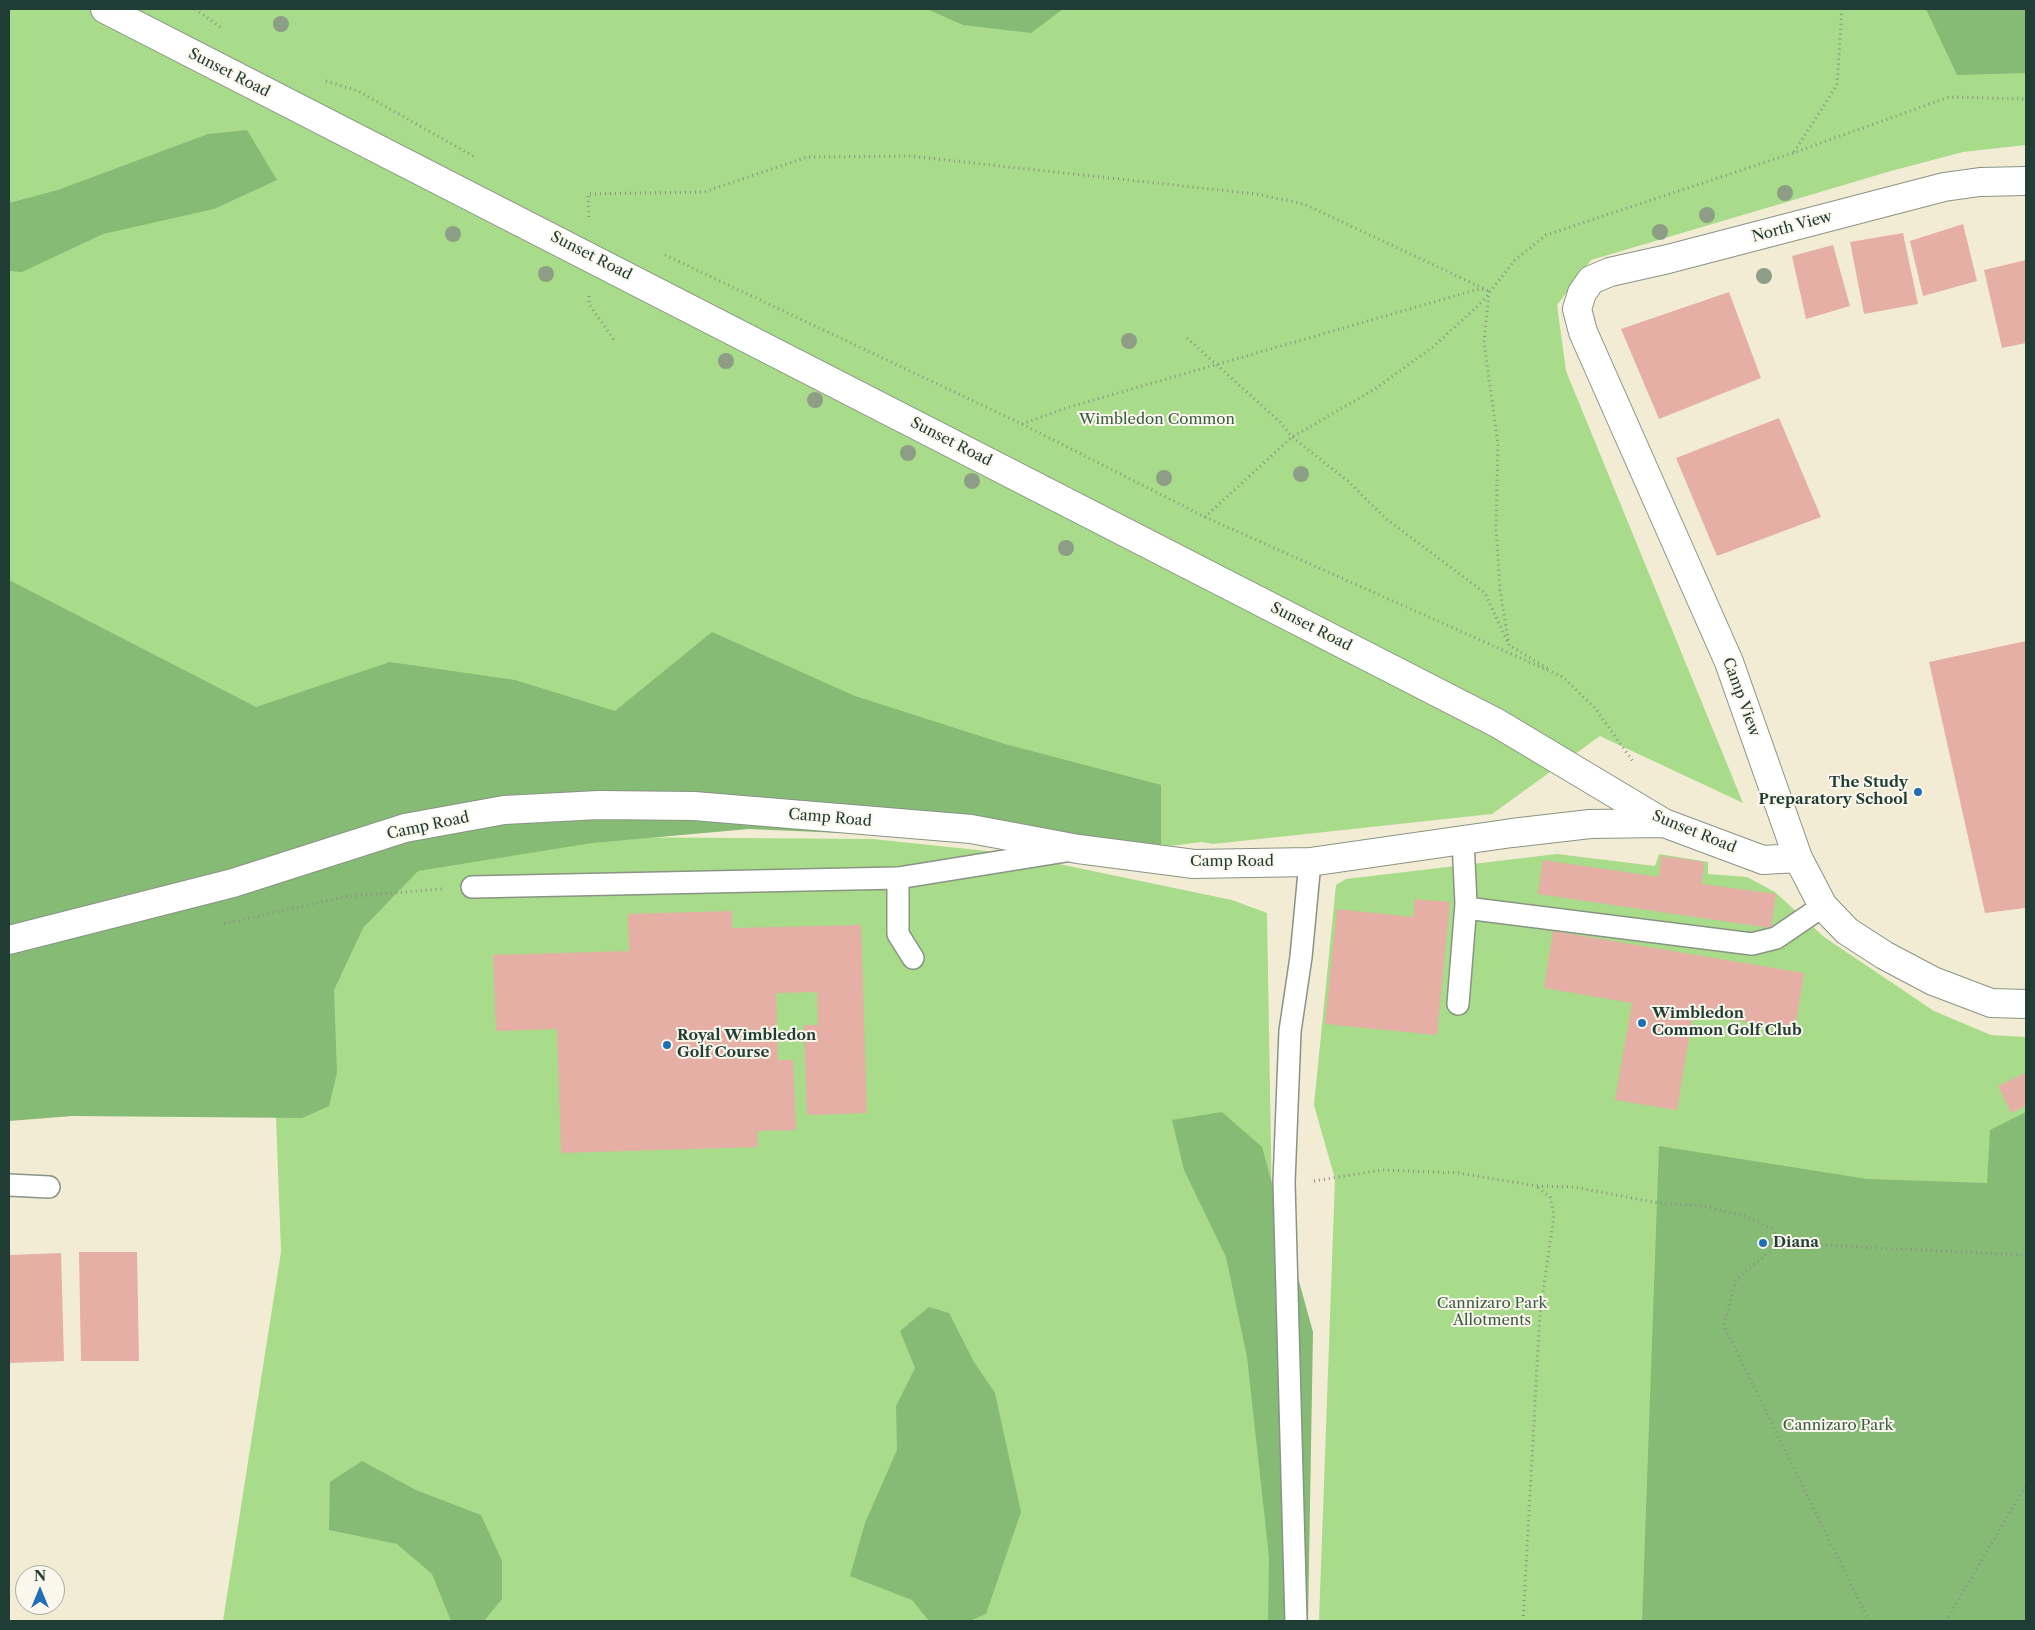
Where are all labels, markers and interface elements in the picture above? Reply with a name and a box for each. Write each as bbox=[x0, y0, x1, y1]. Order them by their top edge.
street label: Sunset Road bbox=[185, 45, 273, 101]
street label: North View bbox=[1750, 208, 1834, 246]
street label: Sunset Road bbox=[547, 228, 635, 284]
park label: Wimbledon Common bbox=[1079, 411, 1235, 429]
street label: Sunset Road bbox=[907, 414, 995, 470]
street label: Sunset Road bbox=[1267, 599, 1355, 655]
street label: Camp View bbox=[1718, 655, 1764, 739]
place label: The Study Preparatory School bbox=[1759, 774, 1908, 809]
marker: The Study Preparatory School bbox=[1912, 786, 1924, 798]
street label: Camp Road bbox=[787, 805, 873, 831]
street label: Sunset Road bbox=[1649, 807, 1739, 857]
street label: Camp Road bbox=[385, 808, 471, 844]
street label: Camp Road bbox=[1190, 853, 1274, 871]
place label: Wimbledon Common Golf Club bbox=[1652, 1005, 1802, 1040]
marker: Wimbledon Common Golf Club bbox=[1636, 1017, 1648, 1029]
place label: Royal Wimbledon Golf Course bbox=[677, 1027, 816, 1062]
marker: Royal Wimbledon Golf Course bbox=[661, 1039, 673, 1051]
place label: Diana bbox=[1773, 1234, 1819, 1252]
marker: Diana bbox=[1757, 1237, 1769, 1249]
park label: Cannizaro Park Allotments bbox=[1437, 1295, 1547, 1330]
park label: Cannizaro Park bbox=[1783, 1417, 1893, 1435]
north arrow bbox=[15, 1565, 65, 1615]
text: N bbox=[34, 1567, 46, 1585]

